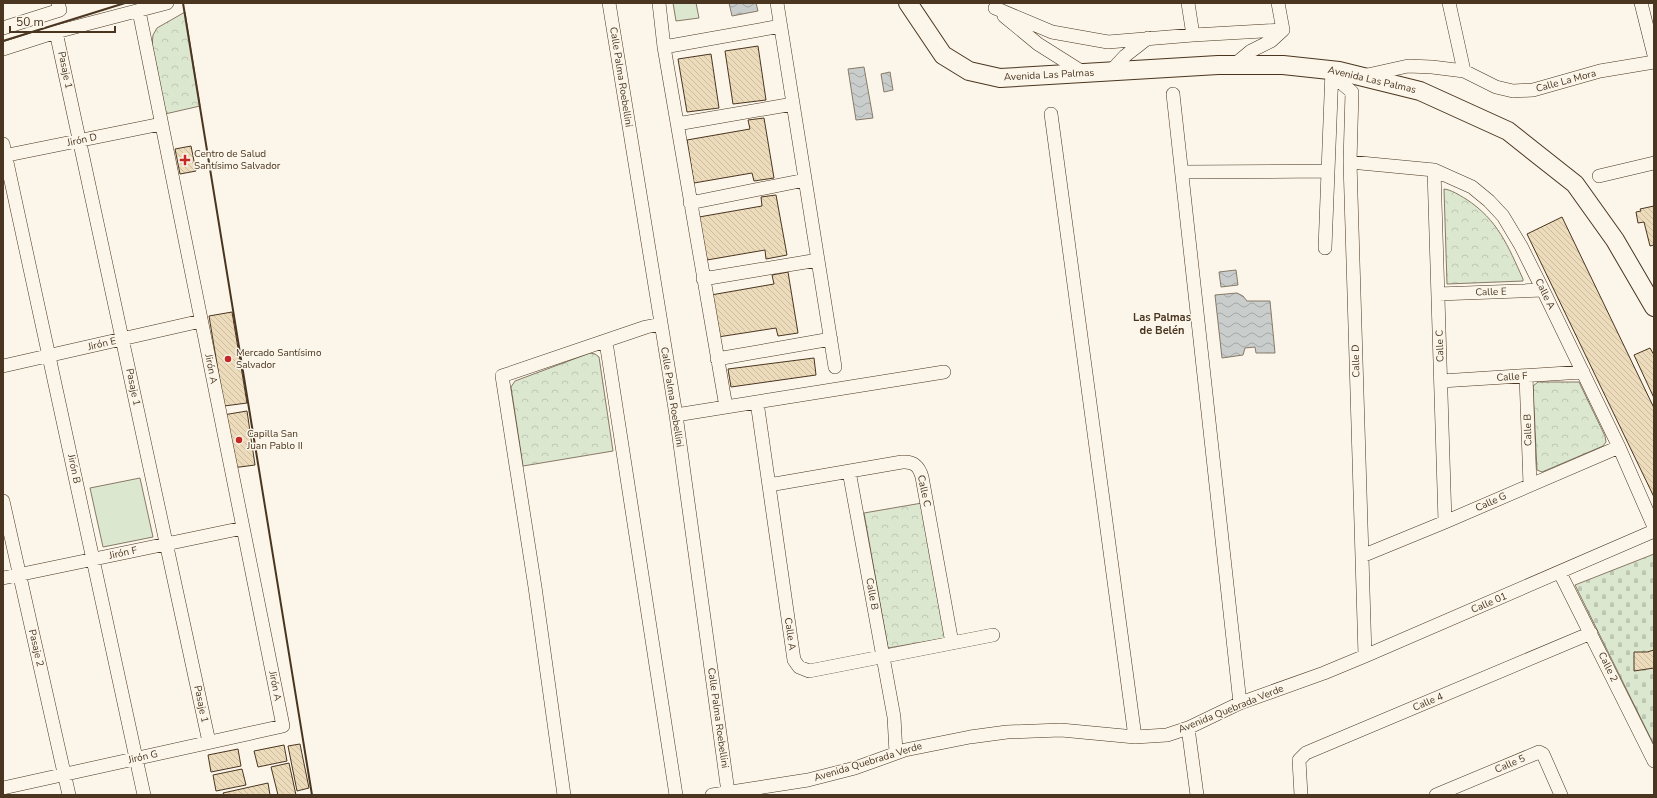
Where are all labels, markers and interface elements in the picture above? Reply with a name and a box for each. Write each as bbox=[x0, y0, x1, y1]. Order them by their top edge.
scale bar bbox=[10, 8, 115, 34]
text: 50 m bbox=[16, 14, 44, 30]
street label: Calle Palma Roebellini bbox=[606, 26, 636, 128]
street label: Pasaje 1 bbox=[54, 50, 76, 90]
street label: Avenida Las Palmas bbox=[1326, 63, 1418, 97]
street label: Avenida Las Palmas bbox=[1004, 66, 1095, 84]
street label: Calle La Mora bbox=[1534, 66, 1598, 96]
street label: Jirón D bbox=[65, 130, 98, 150]
place label: Centro de Salud Santísimo Salvador bbox=[194, 147, 281, 173]
marker: Centro de Salud Santísimo Salvador bbox=[179, 154, 191, 166]
street label: Calle A bbox=[1531, 276, 1559, 312]
street label: Calle E bbox=[1475, 284, 1507, 300]
district label: Las Palmas de Belén bbox=[1133, 310, 1191, 338]
street label: Calle C bbox=[1432, 329, 1448, 362]
street label: Jirón E bbox=[85, 334, 118, 354]
street label: Calle D bbox=[1348, 344, 1364, 378]
place label: Mercado Santísimo Salvador bbox=[236, 346, 322, 372]
street label: Calle Palma Roebellini bbox=[657, 346, 687, 448]
street label: Jirón A bbox=[201, 352, 221, 386]
marker: Mercado Santísimo Salvador bbox=[223, 354, 233, 364]
street label: Pasaje 1 bbox=[122, 367, 144, 407]
street label: Calle F bbox=[1496, 369, 1529, 385]
street label: Calle B bbox=[1520, 413, 1536, 446]
place label: Capilla San Juan Pablo II bbox=[246, 427, 303, 453]
marker: Capilla San Juan Pablo II bbox=[234, 435, 244, 445]
street label: Jirón B bbox=[64, 452, 84, 485]
street label: Calle C bbox=[914, 474, 934, 509]
street label: Calle G bbox=[1473, 489, 1509, 515]
street label: Jirón F bbox=[107, 543, 139, 563]
street label: Calle B bbox=[862, 577, 882, 611]
street label: Calle 01 bbox=[1469, 589, 1509, 617]
street label: Calle A bbox=[781, 617, 799, 652]
street label: Pasaje 2 bbox=[25, 628, 47, 668]
street label: Calle 2 bbox=[1595, 650, 1621, 684]
street label: Calle Palma Roebellini bbox=[704, 667, 732, 769]
street label: Jirón A bbox=[265, 669, 285, 703]
street label: Avenida Quebrada Verde bbox=[1176, 681, 1286, 737]
street label: Pasaje 1 bbox=[190, 684, 212, 724]
street label: Calle 4 bbox=[1411, 689, 1445, 715]
street label: Avenida Quebrada Verde bbox=[812, 739, 924, 785]
street label: Jirón G bbox=[126, 747, 159, 767]
street label: Calle 5 bbox=[1493, 751, 1527, 777]

